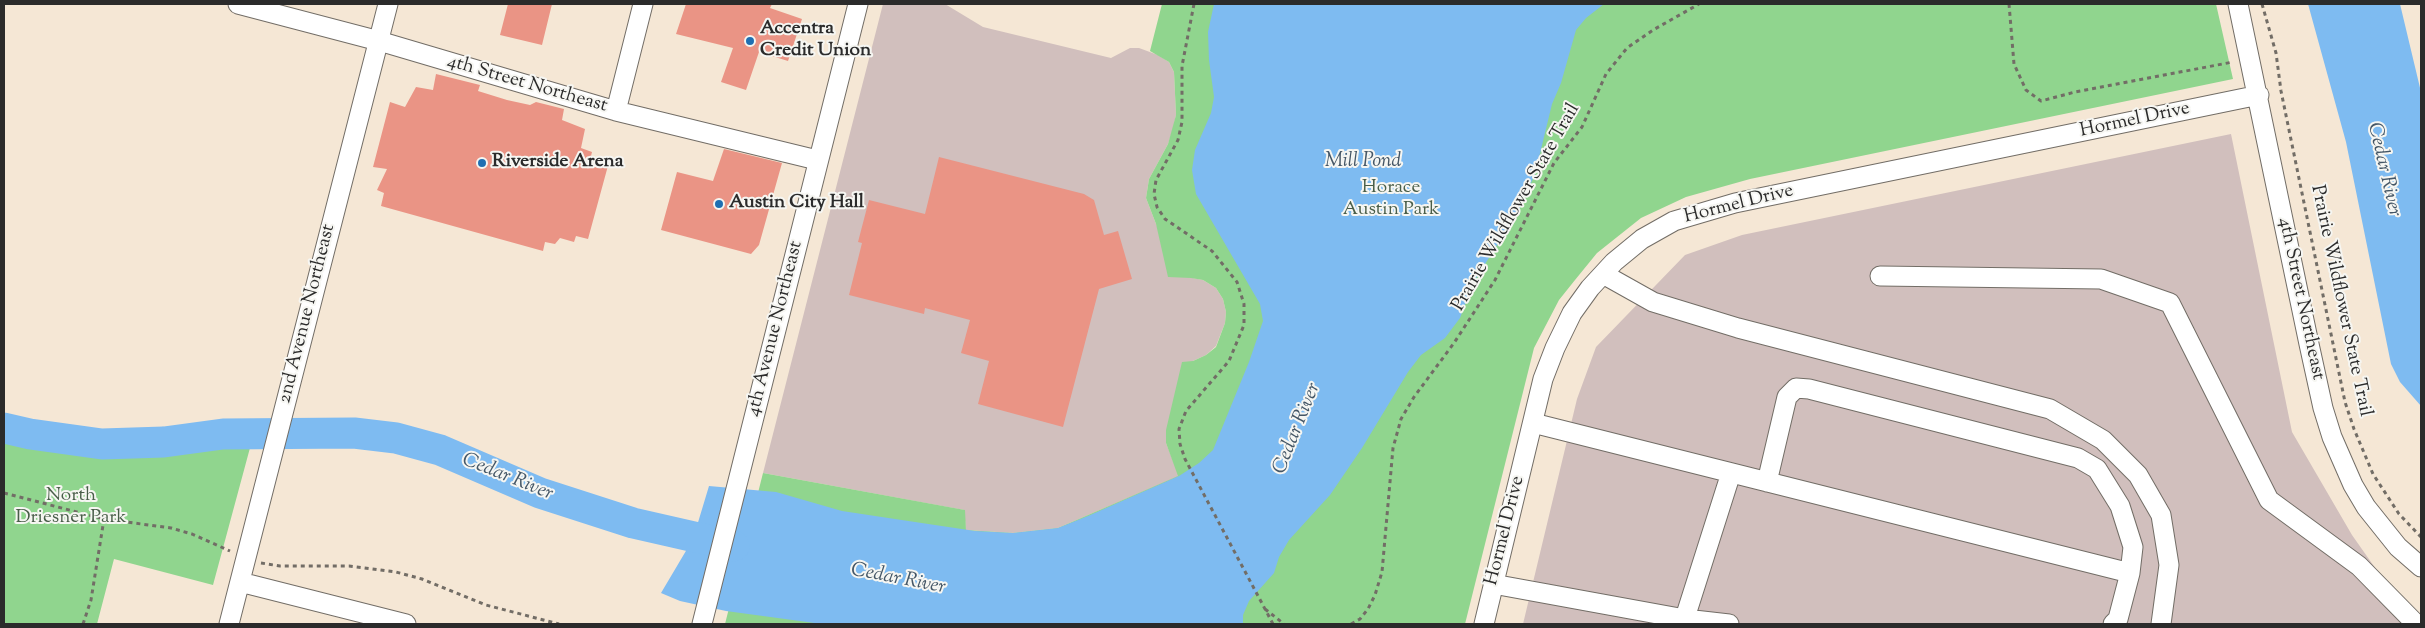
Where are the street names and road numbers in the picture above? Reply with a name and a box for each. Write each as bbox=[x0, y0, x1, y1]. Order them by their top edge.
street label: 4th Street Northeast bbox=[444, 51, 610, 119]
street label: Hormel Drive bbox=[2078, 98, 2192, 144]
street label: Prairie Wildflower State Trail bbox=[1448, 100, 1586, 316]
street label: Hormel Drive bbox=[1682, 180, 1796, 230]
street label: Prairie Wildflower State Trail bbox=[2304, 183, 2376, 419]
street label: 4th Street Northeast bbox=[2272, 216, 2328, 382]
street label: 2nd Avenue Northeast bbox=[275, 222, 341, 406]
street label: 4th Avenue Northeast bbox=[743, 239, 809, 419]
street label: Hormel Drive bbox=[1481, 474, 1531, 588]

